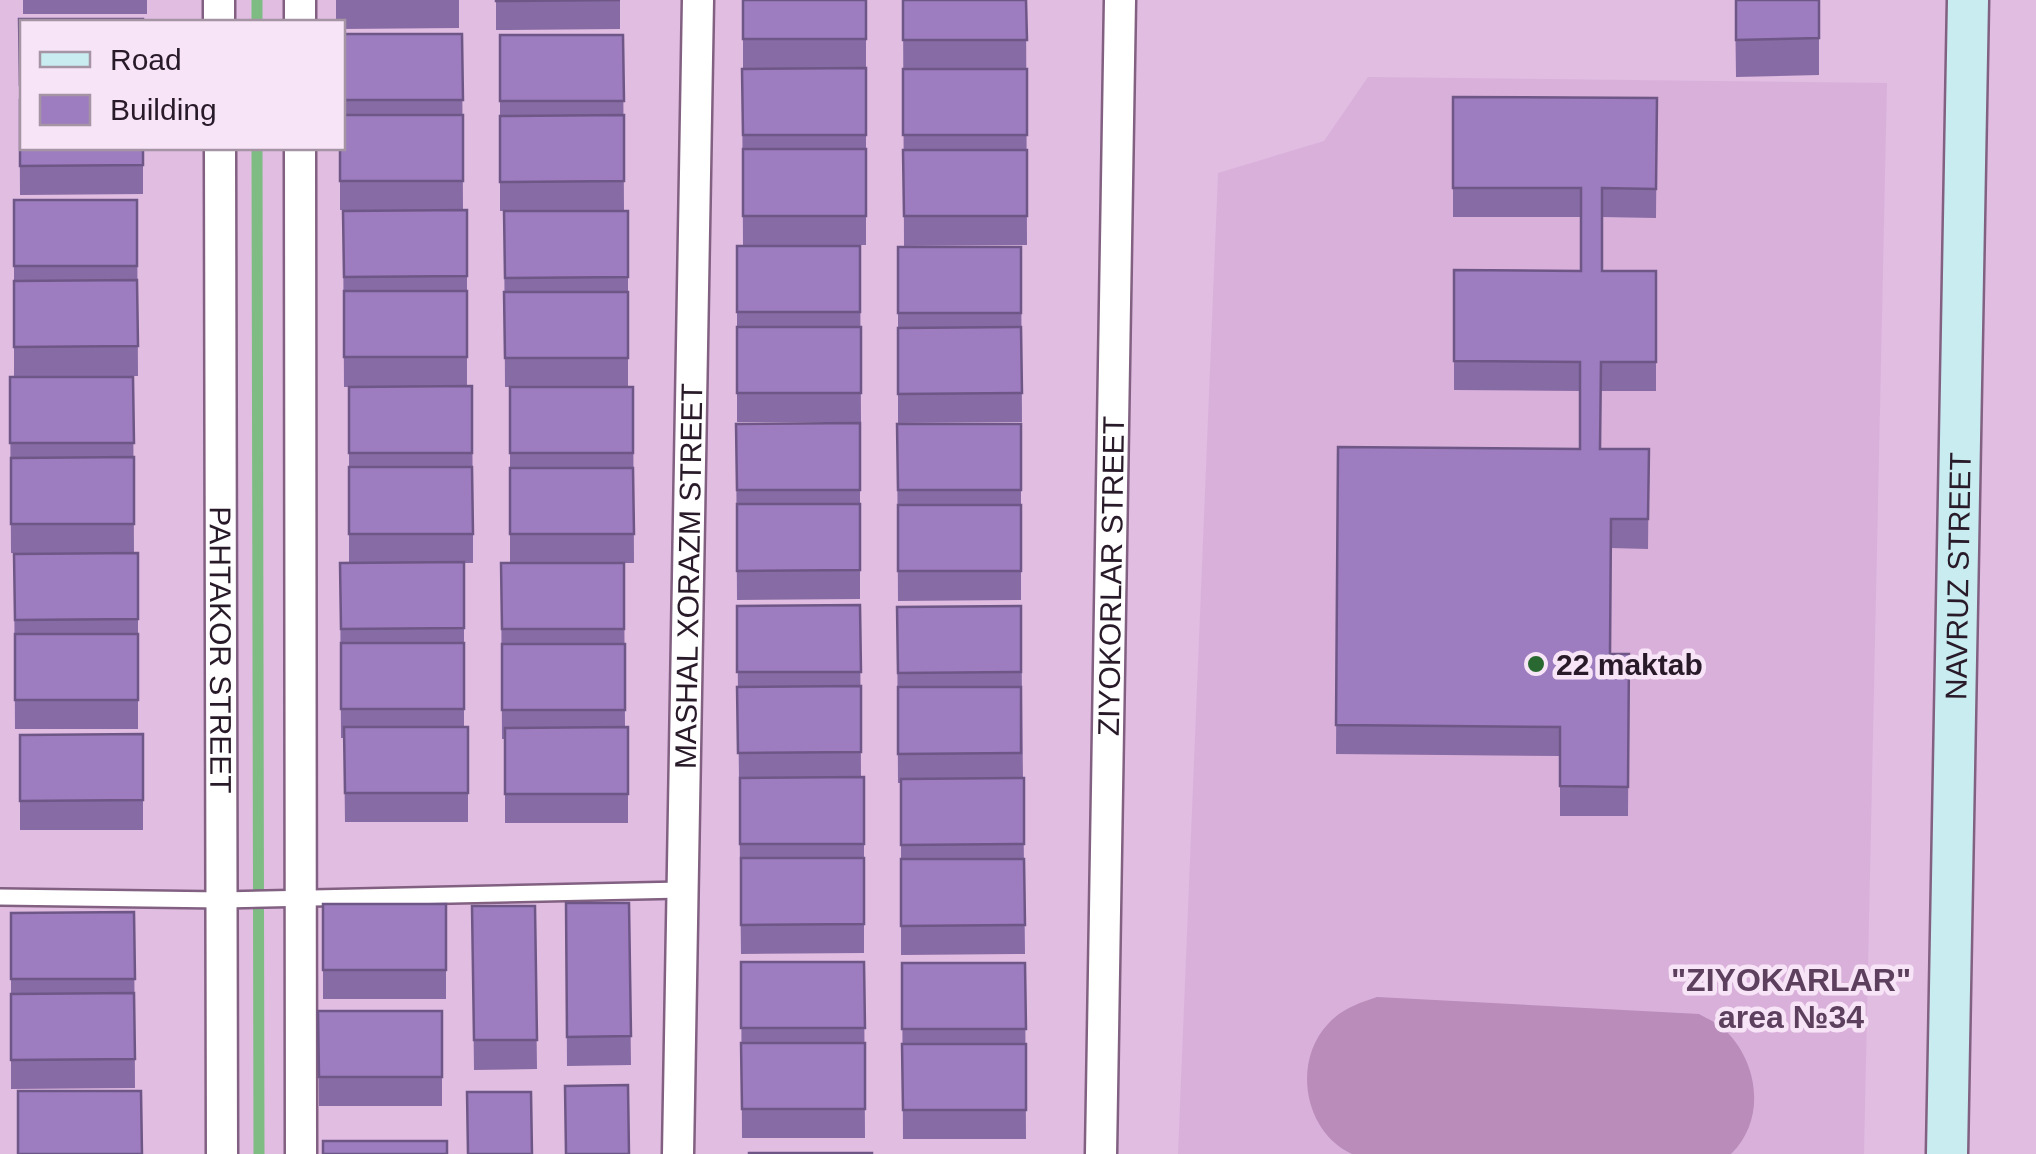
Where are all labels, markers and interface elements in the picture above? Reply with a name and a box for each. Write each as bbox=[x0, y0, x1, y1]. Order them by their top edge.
legend bbox=[20, 20, 345, 150]
text: Road bbox=[110, 43, 182, 76]
text: Building bbox=[110, 93, 217, 126]
street label: MASHAL XORAZM STREET bbox=[668, 383, 708, 769]
street label: ZIYOKORLAR STREET bbox=[1091, 416, 1130, 736]
street label: NAVRUZ STREET bbox=[1939, 452, 1976, 700]
street label: PAHTAKOR STREET bbox=[204, 506, 238, 794]
place label: 22 maktab bbox=[1556, 648, 1703, 681]
marker: 22 maktab bbox=[1525, 653, 1547, 675]
district label: "ZIYOKARLAR" area №34 bbox=[1671, 962, 1911, 1035]

